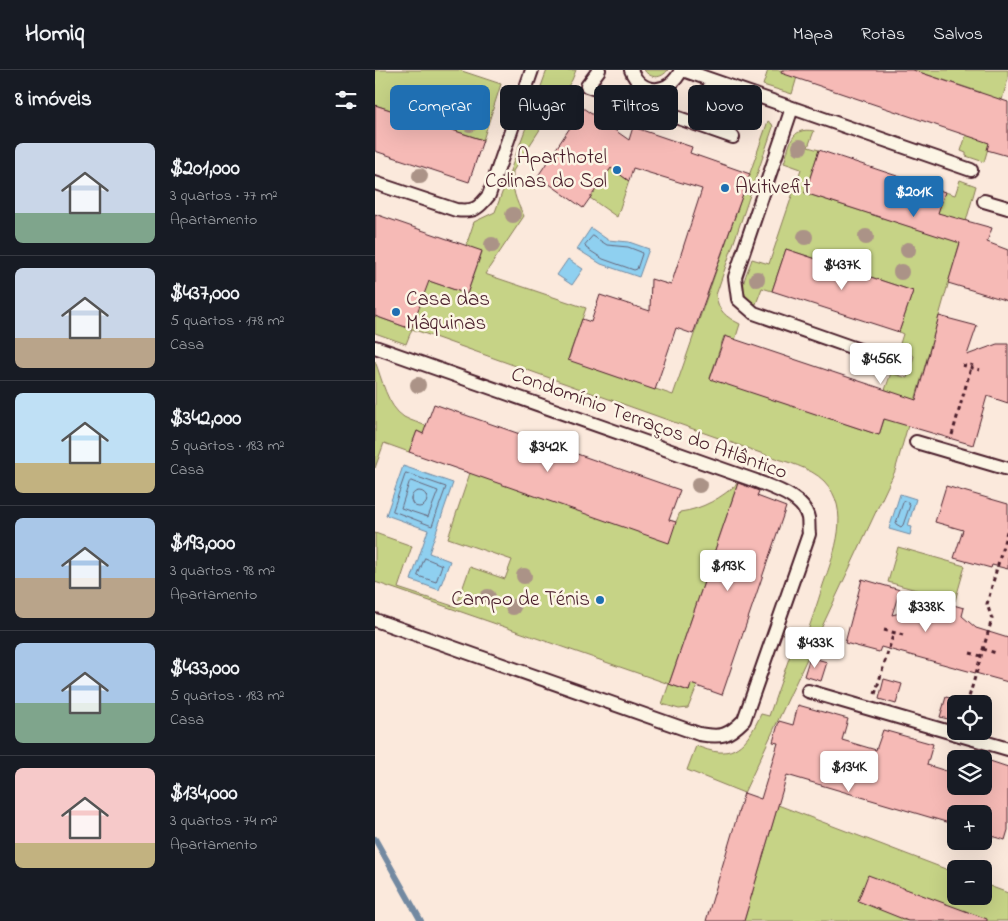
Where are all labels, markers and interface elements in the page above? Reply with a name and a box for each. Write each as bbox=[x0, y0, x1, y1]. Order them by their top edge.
text: Homiq bbox=[25, 17, 84, 52]
text: Mapa bbox=[793, 22, 833, 48]
text: Rotas bbox=[861, 22, 905, 48]
text: Salvos bbox=[933, 22, 983, 48]
text: 8 imóveis bbox=[15, 85, 92, 115]
chip: Comprar bbox=[390, 85, 490, 130]
chip: Alugar bbox=[500, 85, 584, 130]
chip: Filtros bbox=[594, 85, 678, 130]
chip: Novo bbox=[688, 85, 762, 130]
icon: filters bbox=[332, 86, 360, 114]
place label: Aparthotel Colinas do Sol bbox=[485, 143, 607, 197]
text: $201,000 bbox=[170, 154, 240, 184]
icon: home bbox=[55, 163, 115, 223]
marker: Aparthotel Colinas do Sol bbox=[611, 164, 623, 176]
place label: Akitivefit bbox=[735, 173, 810, 203]
pin: $201K bbox=[879, 176, 949, 218]
text: $201K bbox=[895, 180, 933, 204]
marker: Akitivefit bbox=[719, 182, 731, 194]
text: 3 quartos · 77 m² bbox=[170, 184, 278, 208]
text: Apartamento bbox=[170, 208, 257, 232]
pin: $437K bbox=[807, 248, 877, 291]
text: $437K bbox=[823, 253, 861, 277]
text: $437,000 bbox=[170, 279, 240, 309]
place label: Casa das Máquinas bbox=[406, 285, 490, 339]
icon: home bbox=[55, 288, 115, 348]
marker: Casa das Máquinas bbox=[390, 306, 402, 318]
text: 5 quartos · 178 m² bbox=[170, 309, 285, 333]
text: Casa bbox=[170, 333, 204, 357]
pin: $456K bbox=[846, 342, 916, 385]
text: $456K bbox=[861, 347, 901, 371]
street label: Condomínio Terraços do Atlântico bbox=[507, 360, 791, 488]
text: $342,000 bbox=[170, 404, 241, 434]
icon: home bbox=[55, 413, 115, 473]
pin: $342K bbox=[513, 430, 583, 473]
text: 5 quartos · 183 m² bbox=[170, 434, 285, 458]
text: $342K bbox=[529, 435, 567, 459]
text: Casa bbox=[170, 458, 204, 482]
text: $193,000 bbox=[170, 529, 235, 559]
icon: home bbox=[55, 538, 115, 598]
pin: $193K bbox=[693, 550, 763, 592]
text: $193K bbox=[711, 554, 745, 578]
text: 3 quartos · 98 m² bbox=[170, 559, 275, 583]
text: Apartamento bbox=[170, 583, 257, 607]
place label: Campo de Ténis bbox=[451, 585, 590, 615]
pin: $338K bbox=[891, 590, 961, 633]
marker: Campo de Ténis bbox=[594, 594, 606, 606]
text: $338K bbox=[908, 595, 944, 619]
pin: $433K bbox=[780, 626, 850, 669]
text: $433K bbox=[796, 631, 834, 655]
text: $433,000 bbox=[170, 654, 240, 684]
icon: home bbox=[55, 663, 115, 723]
text: 5 quartos · 183 m² bbox=[170, 684, 285, 708]
map controls bbox=[947, 695, 992, 905]
button: locate bbox=[947, 695, 992, 740]
text: Casa bbox=[170, 708, 204, 732]
pin: $134K bbox=[814, 750, 884, 793]
button: layers bbox=[947, 750, 992, 795]
text: $134K bbox=[831, 755, 867, 779]
text: $134,000 bbox=[170, 779, 238, 809]
icon: home bbox=[55, 788, 115, 848]
button: + bbox=[947, 805, 992, 850]
text: 3 quartos · 74 m² bbox=[170, 809, 278, 833]
text: Apartamento bbox=[170, 833, 257, 857]
button: − bbox=[947, 860, 992, 905]

